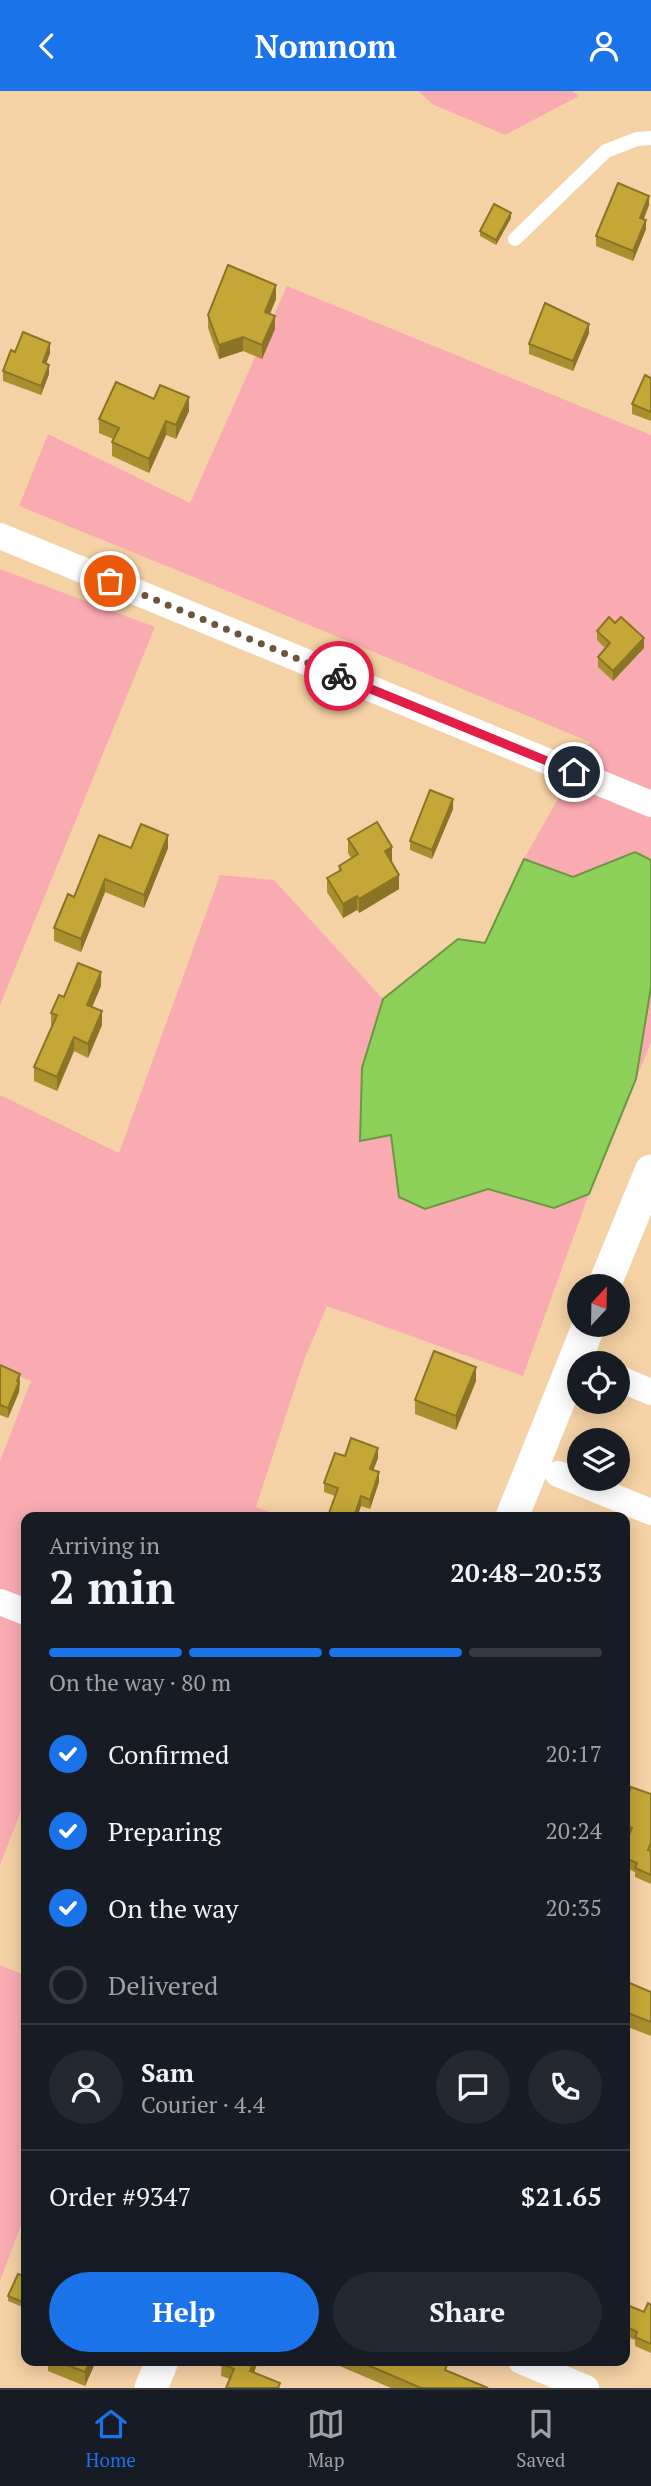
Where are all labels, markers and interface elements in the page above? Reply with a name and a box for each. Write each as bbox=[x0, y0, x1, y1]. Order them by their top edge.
text: Nomnom bbox=[254, 25, 397, 67]
icon: back bbox=[28, 27, 66, 65]
icon: person bbox=[585, 27, 623, 65]
pin bbox=[80, 551, 140, 611]
icon: bag bbox=[91, 562, 129, 600]
courier bbox=[304, 641, 374, 711]
icon: bike bbox=[320, 657, 358, 695]
pin bbox=[544, 742, 604, 802]
icon: home bbox=[555, 753, 593, 791]
north arrow bbox=[567, 1274, 630, 1337]
map controls bbox=[567, 1274, 630, 1491]
button: locate bbox=[567, 1351, 630, 1414]
button: layers bbox=[567, 1428, 630, 1491]
text: Arriving in bbox=[49, 1530, 160, 1561]
text: 20:48–20:53 bbox=[450, 1555, 602, 1589]
text: 2 min bbox=[49, 1556, 175, 1617]
text: On the way · 80 m bbox=[49, 1667, 231, 1698]
icon: check bbox=[49, 1735, 87, 1773]
text: Confirmed bbox=[108, 1737, 229, 1771]
text: 20:17 bbox=[545, 1738, 602, 1769]
icon: check bbox=[49, 1812, 87, 1850]
text: Preparing bbox=[108, 1814, 221, 1848]
text: 20:24 bbox=[545, 1815, 602, 1846]
icon: check bbox=[49, 1889, 87, 1927]
text: On the way bbox=[108, 1891, 239, 1925]
text: 20:35 bbox=[545, 1892, 602, 1923]
text: Delivered bbox=[108, 1968, 218, 2002]
button: person bbox=[49, 2050, 123, 2124]
button: chat bbox=[436, 2050, 510, 2124]
button: phone bbox=[528, 2050, 602, 2124]
text: Sam bbox=[141, 2055, 194, 2089]
text: Courier · 4.4 bbox=[141, 2089, 265, 2120]
text: Order #9347 bbox=[49, 2179, 191, 2213]
text: $21.65 bbox=[521, 2179, 602, 2213]
button: Help bbox=[49, 2272, 319, 2352]
button: Share bbox=[333, 2272, 602, 2352]
tab: Home bbox=[86, 2405, 136, 2472]
tab: Map bbox=[307, 2405, 345, 2472]
tab: Saved bbox=[516, 2405, 565, 2472]

